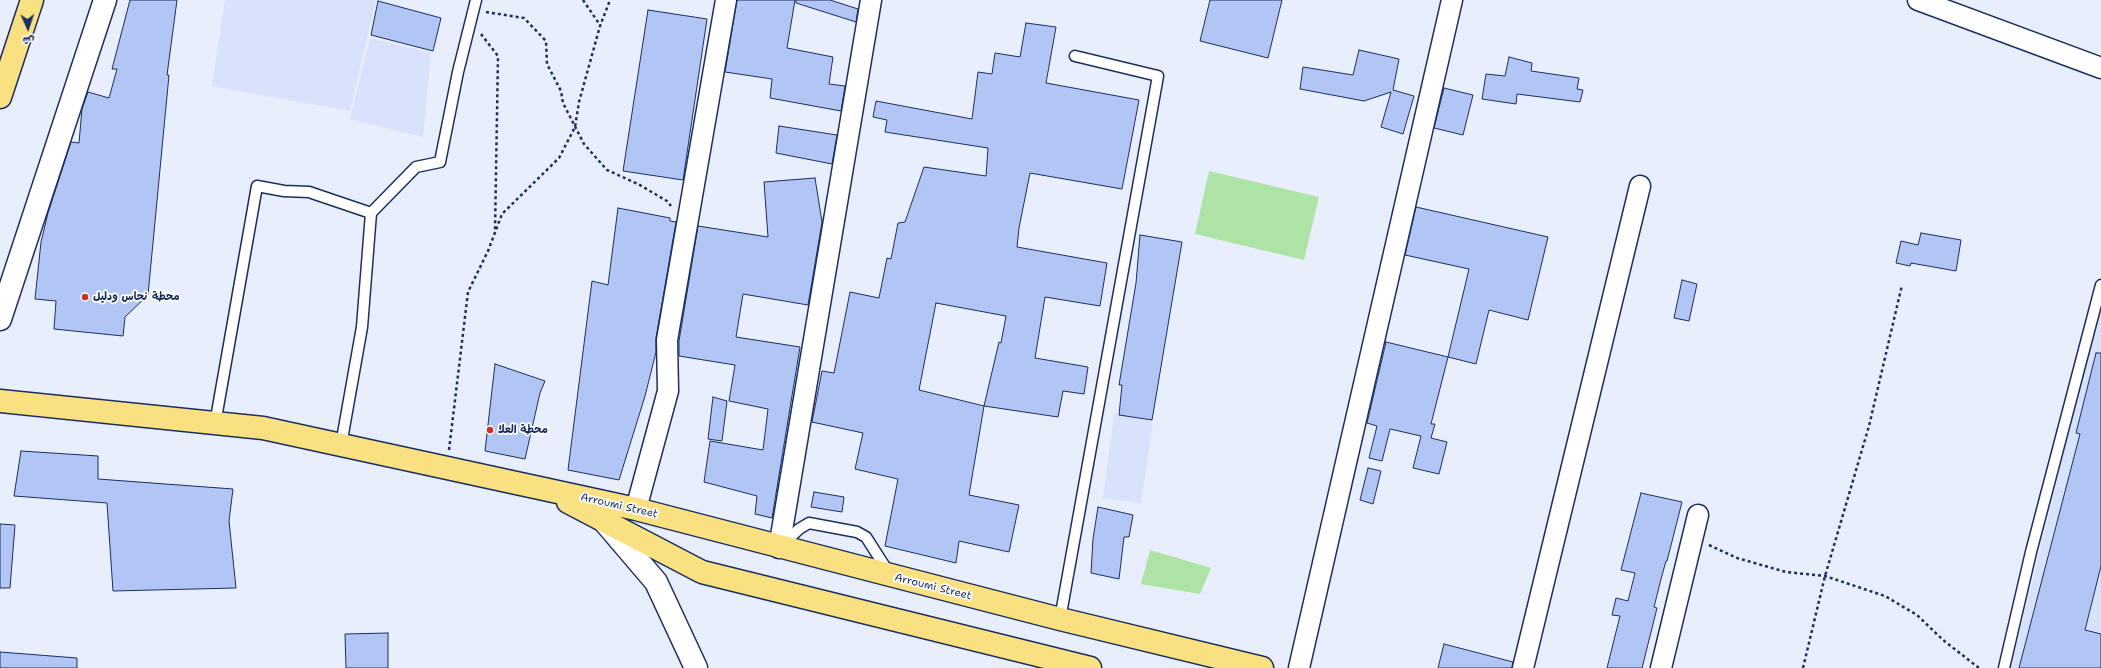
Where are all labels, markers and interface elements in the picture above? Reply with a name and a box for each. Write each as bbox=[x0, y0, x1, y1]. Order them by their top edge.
north arrow bbox=[8, 8, 48, 48]
text: ش bbox=[22, 33, 35, 48]
place label: محطة نحاس ودليل bbox=[93, 290, 180, 304]
marker: محطة نحاس ودليل bbox=[80, 292, 90, 302]
place label: محطة العلا bbox=[498, 423, 548, 437]
marker: محطة العلا bbox=[485, 425, 495, 435]
street label: Arroumi Street bbox=[579, 491, 659, 521]
street label: Arroumi Street bbox=[893, 571, 973, 603]

